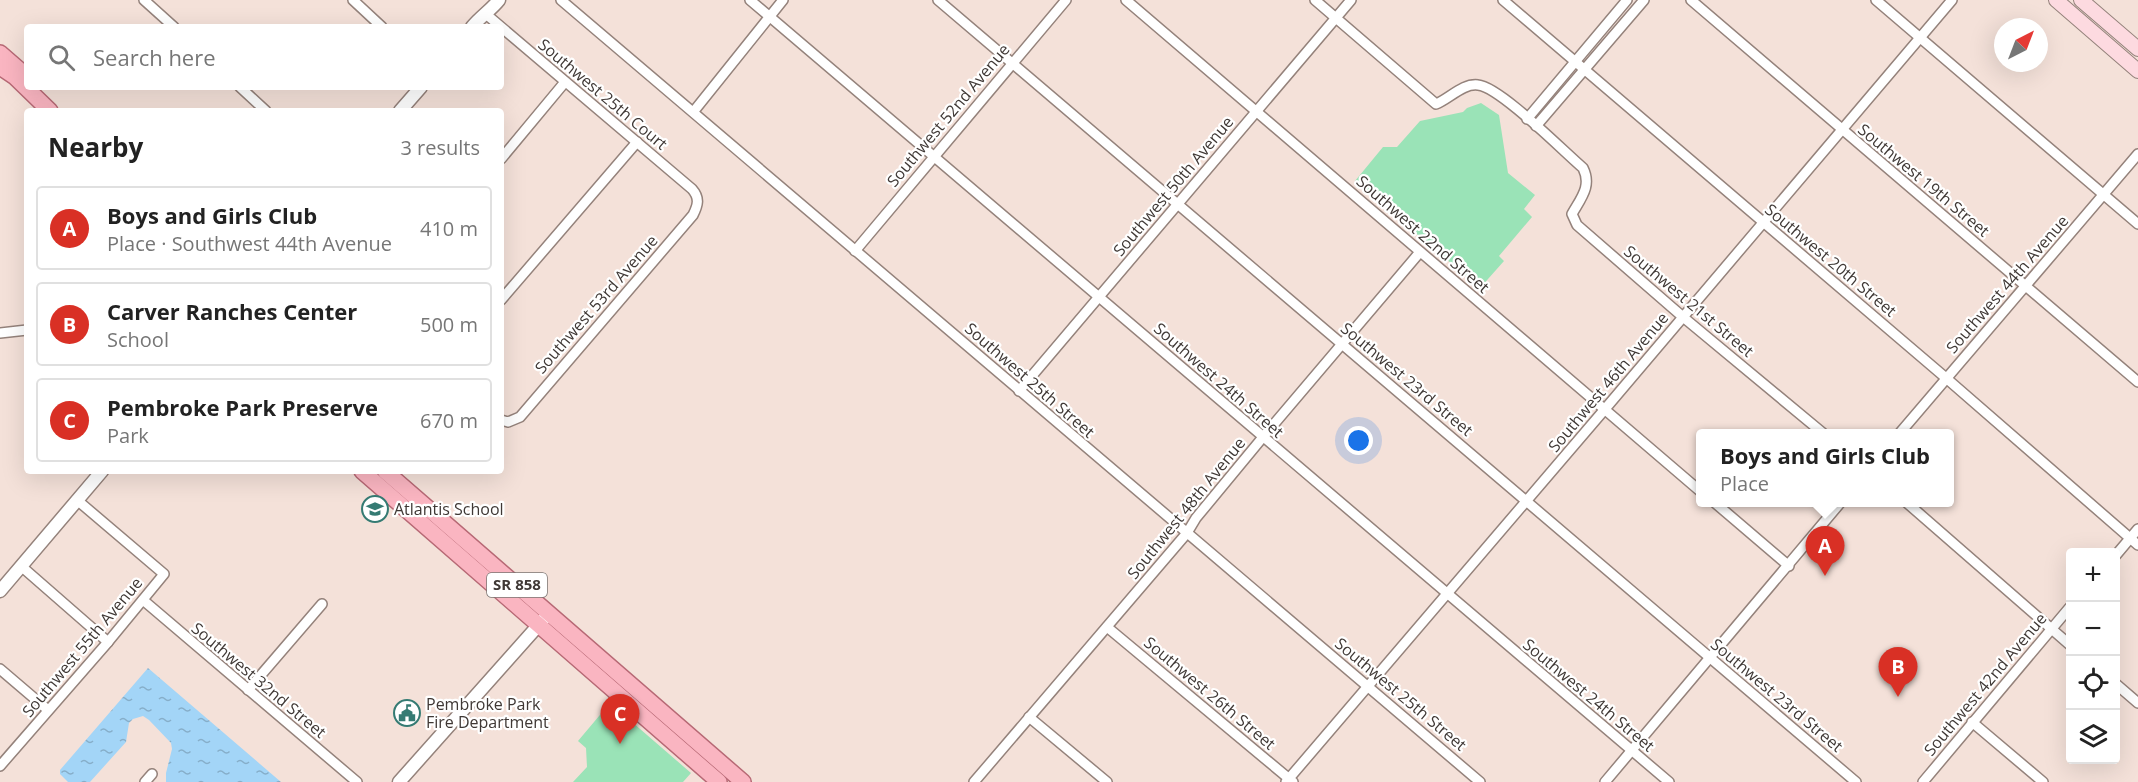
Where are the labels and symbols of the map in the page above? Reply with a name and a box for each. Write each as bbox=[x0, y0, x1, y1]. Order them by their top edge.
north arrow bbox=[1994, 18, 2048, 72]
street label: Southwest 25th Court bbox=[534, 33, 672, 155]
street label: Southwest 52nd Avenue bbox=[882, 39, 1014, 191]
street label: Southwest 50th Avenue bbox=[1108, 111, 1238, 261]
street label: Southwest 19th Street bbox=[1854, 118, 1995, 242]
street label: Southwest 22nd Street bbox=[1352, 170, 1494, 298]
street label: Southwest 20th Street bbox=[1761, 198, 1902, 322]
street label: Southwest 44th Avenue bbox=[1941, 210, 2073, 358]
street label: Southwest 53rd Avenue bbox=[530, 230, 662, 378]
street label: Southwest 21st Street bbox=[1619, 240, 1759, 362]
street label: Southwest 46th Avenue bbox=[1543, 307, 1673, 457]
street label: Southwest 25th Street bbox=[960, 317, 1100, 443]
street label: Southwest 24th Street bbox=[1149, 317, 1289, 443]
street label: Southwest 23rd Street bbox=[1336, 317, 1478, 441]
your location bbox=[1344, 426, 1373, 455]
street label: Southwest 48th Avenue bbox=[1122, 433, 1250, 583]
school or university icon: Atlantis School bbox=[360, 494, 390, 524]
place label: Atlantis School bbox=[394, 498, 504, 520]
pin: A bbox=[1806, 526, 1844, 576]
street label: Southwest 55th Avenue bbox=[17, 572, 147, 722]
road number: SR 858 bbox=[487, 573, 547, 597]
street label: Southwest 42nd Avenue bbox=[1919, 608, 2051, 760]
street label: Southwest 32nd Street bbox=[187, 617, 331, 743]
street label: Southwest 26th Street bbox=[1140, 631, 1281, 755]
street label: Southwest 25th Street bbox=[1331, 632, 1472, 756]
street label: Southwest 24th Street bbox=[1519, 633, 1660, 757]
street label: Southwest 23rd Street bbox=[1706, 633, 1848, 757]
pin: B bbox=[1878, 648, 1918, 697]
place label: Pembroke Park Fire Department bbox=[426, 693, 549, 733]
pin: C bbox=[600, 694, 640, 744]
public building icon: Pembroke Park Fire Department bbox=[392, 698, 422, 728]

